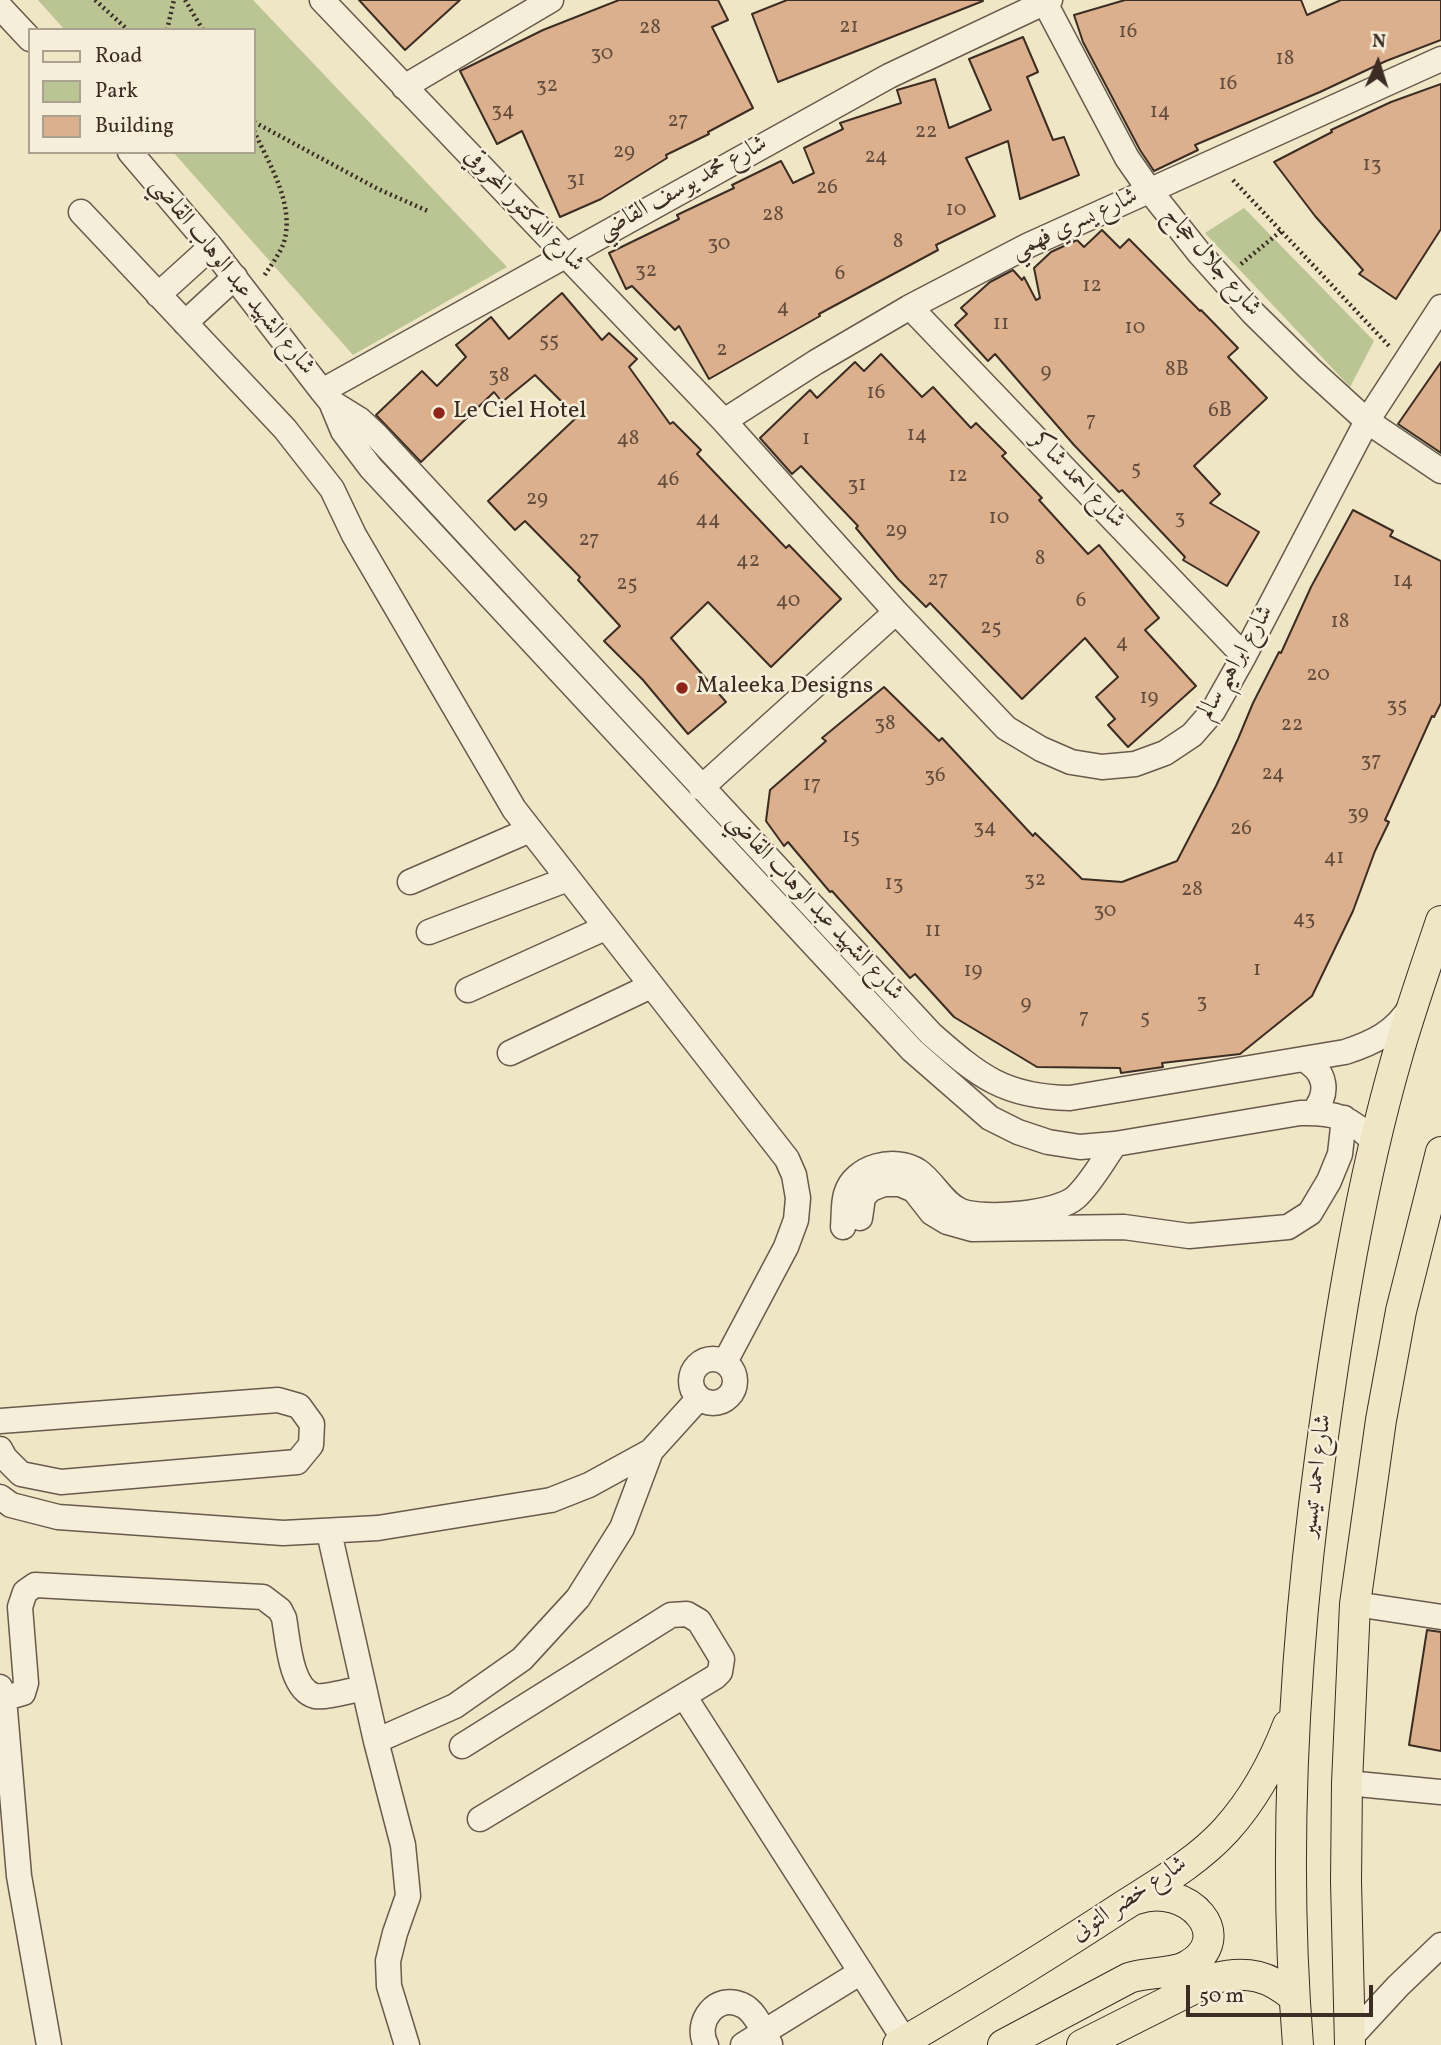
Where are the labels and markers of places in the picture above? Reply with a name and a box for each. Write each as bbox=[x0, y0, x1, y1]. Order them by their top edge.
place label: Le Ciel Hotel bbox=[453, 399, 586, 427]
marker: Le Ciel Hotel bbox=[431, 405, 447, 421]
place label: Maleeka Designs bbox=[696, 674, 873, 702]
marker: Maleeka Designs bbox=[674, 680, 690, 696]

